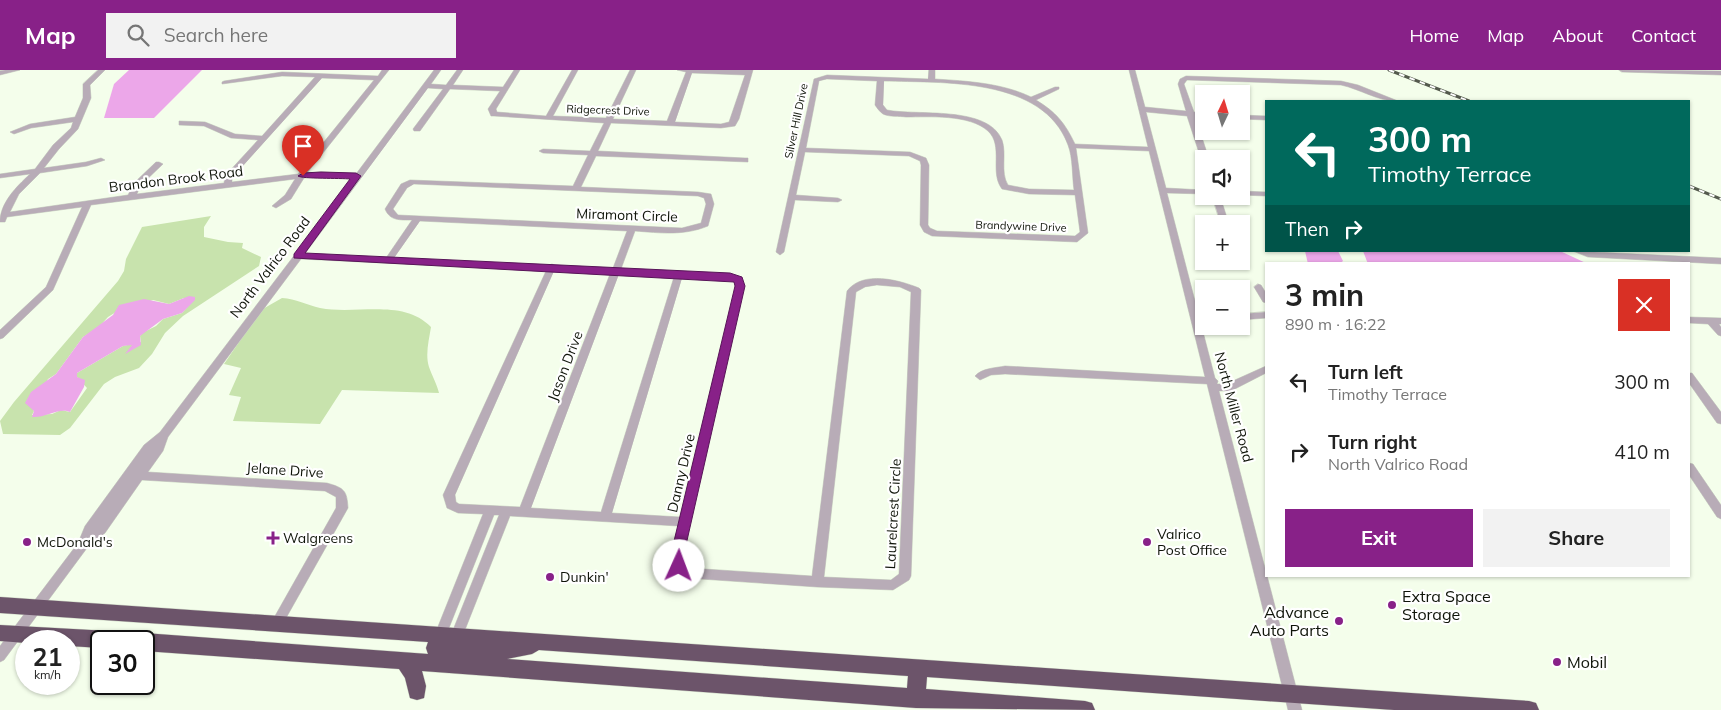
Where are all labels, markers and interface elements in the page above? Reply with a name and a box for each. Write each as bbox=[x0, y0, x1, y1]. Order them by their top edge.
search box bbox=[106, 13, 456, 58]
text: Map bbox=[25, 20, 76, 50]
icon: search bbox=[124, 21, 152, 49]
text: Search here bbox=[164, 23, 268, 47]
text: Home bbox=[1409, 24, 1459, 47]
text: Map bbox=[1487, 24, 1524, 47]
text: About bbox=[1552, 24, 1603, 47]
text: Contact bbox=[1631, 24, 1696, 47]
street label: Silver Hill Drive bbox=[781, 82, 811, 160]
north arrow bbox=[1195, 85, 1250, 140]
map controls bbox=[1195, 85, 1250, 335]
street label: Ridgecrest Drive bbox=[566, 102, 650, 118]
text: 300 m bbox=[1368, 117, 1472, 161]
icon: left bbox=[1285, 120, 1350, 185]
pin bbox=[282, 125, 324, 176]
icon: arrive bbox=[289, 132, 317, 160]
button: sound bbox=[1195, 150, 1250, 205]
text: Timothy Terrace bbox=[1368, 160, 1531, 188]
street label: Brandon Brook Road bbox=[108, 162, 244, 196]
street label: Miramont Circle bbox=[576, 204, 678, 226]
street label: North Valrico Road bbox=[226, 213, 314, 321]
button: + bbox=[1195, 215, 1250, 270]
icon: right bbox=[1339, 215, 1367, 243]
street label: Brandywine Drive bbox=[975, 217, 1067, 235]
text: Then bbox=[1285, 217, 1329, 241]
text: 3 min bbox=[1285, 276, 1364, 314]
button: close bbox=[1618, 279, 1670, 331]
button: − bbox=[1195, 280, 1250, 335]
text: 890 m · 16:22 bbox=[1285, 314, 1386, 334]
street label: Jason Drive bbox=[543, 328, 587, 404]
street label: North Miller Road bbox=[1211, 350, 1257, 464]
text: Turn left bbox=[1328, 360, 1403, 384]
icon: left bbox=[1285, 368, 1313, 396]
text: 300 m bbox=[1614, 370, 1670, 394]
text: Timothy Terrace bbox=[1328, 384, 1447, 404]
text: Turn right bbox=[1328, 430, 1417, 454]
street label: Danny Drive bbox=[663, 432, 699, 514]
icon: right bbox=[1285, 438, 1313, 466]
text: 410 m bbox=[1614, 440, 1670, 464]
text: North Valrico Road bbox=[1328, 454, 1468, 474]
street label: Jelane Drive bbox=[246, 458, 324, 482]
street label: Laurelcrest Circle bbox=[881, 458, 905, 570]
button: Exit bbox=[1285, 509, 1473, 567]
button: Share bbox=[1483, 509, 1670, 567]
place label: Valrico Post Office bbox=[1157, 525, 1227, 559]
place label: Walgreens bbox=[283, 529, 353, 547]
marker: Walgreens bbox=[267, 532, 279, 544]
place label: McDonald's bbox=[37, 533, 113, 551]
marker: McDonald's bbox=[21, 536, 33, 548]
marker: Valrico Post Office bbox=[1141, 536, 1153, 548]
position arrow bbox=[652, 539, 704, 591]
place label: Dunkin' bbox=[560, 568, 609, 586]
marker: Dunkin' bbox=[544, 571, 556, 583]
place label: Extra Space Storage bbox=[1402, 586, 1491, 624]
marker: Extra Space Storage bbox=[1386, 599, 1398, 611]
place label: Advance Auto Parts bbox=[1250, 602, 1329, 640]
marker: Advance Auto Parts bbox=[1333, 615, 1345, 627]
speed limit sign: 30 bbox=[90, 630, 155, 695]
text: 21 bbox=[32, 641, 63, 672]
place label: Mobil bbox=[1567, 652, 1607, 672]
marker: Mobil bbox=[1551, 656, 1563, 668]
text: km/h bbox=[34, 667, 61, 682]

